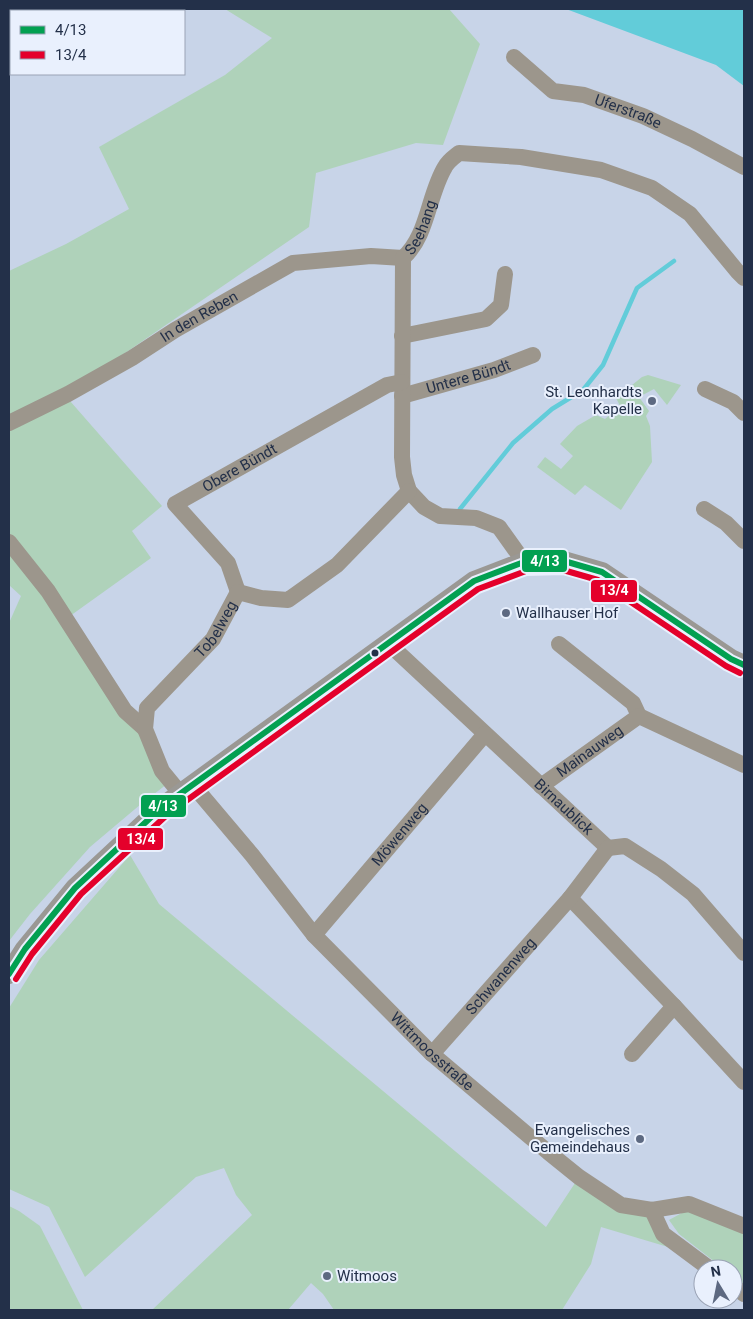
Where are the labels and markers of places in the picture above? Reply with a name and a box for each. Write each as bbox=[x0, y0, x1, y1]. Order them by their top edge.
place label: St. Leonhardts Kapelle bbox=[545, 383, 642, 418]
marker: St. Leonhardts Kapelle bbox=[646, 395, 658, 407]
place label: Wallhauser Hof bbox=[516, 604, 619, 622]
marker: Wallhauser Hof bbox=[500, 607, 512, 619]
unlabelled marker bbox=[370, 648, 380, 658]
place label: Evangelisches Gemeindehaus bbox=[530, 1121, 630, 1156]
marker: Evangelisches Gemeindehaus bbox=[634, 1133, 646, 1145]
place label: Witmoos bbox=[337, 1267, 397, 1285]
marker: Witmoos bbox=[321, 1270, 333, 1282]

